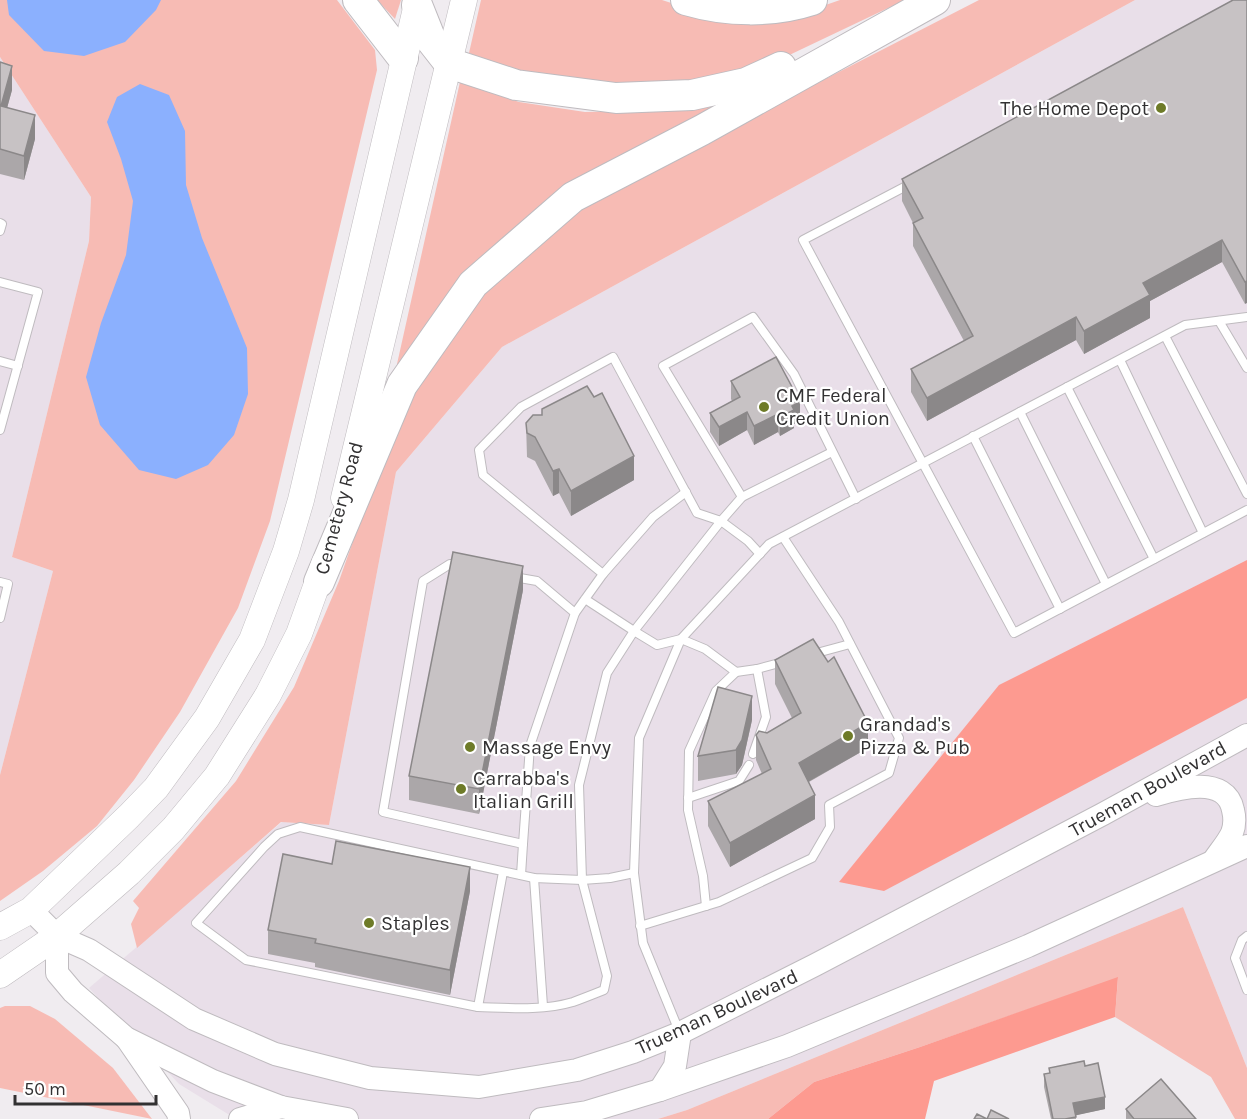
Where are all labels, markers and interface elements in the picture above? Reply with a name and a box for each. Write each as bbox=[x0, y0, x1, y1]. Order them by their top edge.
place label: The Home Depot bbox=[1000, 97, 1149, 120]
marker: The Home Depot bbox=[1154, 101, 1168, 115]
place label: CMF Federal Credit Union bbox=[776, 384, 890, 430]
marker: CMF Federal Credit Union bbox=[757, 400, 771, 414]
street label: Cemetery Road bbox=[310, 439, 368, 577]
place label: Grandad's Pizza & Pub bbox=[860, 713, 970, 759]
marker: Grandad's Pizza & Pub bbox=[841, 729, 855, 743]
place label: Massage Envy bbox=[482, 736, 611, 759]
street label: Trueman Boulevard bbox=[1065, 736, 1231, 842]
marker: Massage Envy bbox=[463, 740, 477, 754]
place label: Carrabba's Italian Grill bbox=[473, 767, 574, 813]
marker: Carrabba's Italian Grill bbox=[454, 782, 468, 796]
place label: Staples bbox=[381, 912, 450, 935]
marker: Staples bbox=[362, 916, 376, 930]
street label: Trueman Boulevard bbox=[632, 964, 802, 1060]
scale bar bbox=[15, 1068, 156, 1106]
text: 50 m bbox=[24, 1078, 66, 1100]

